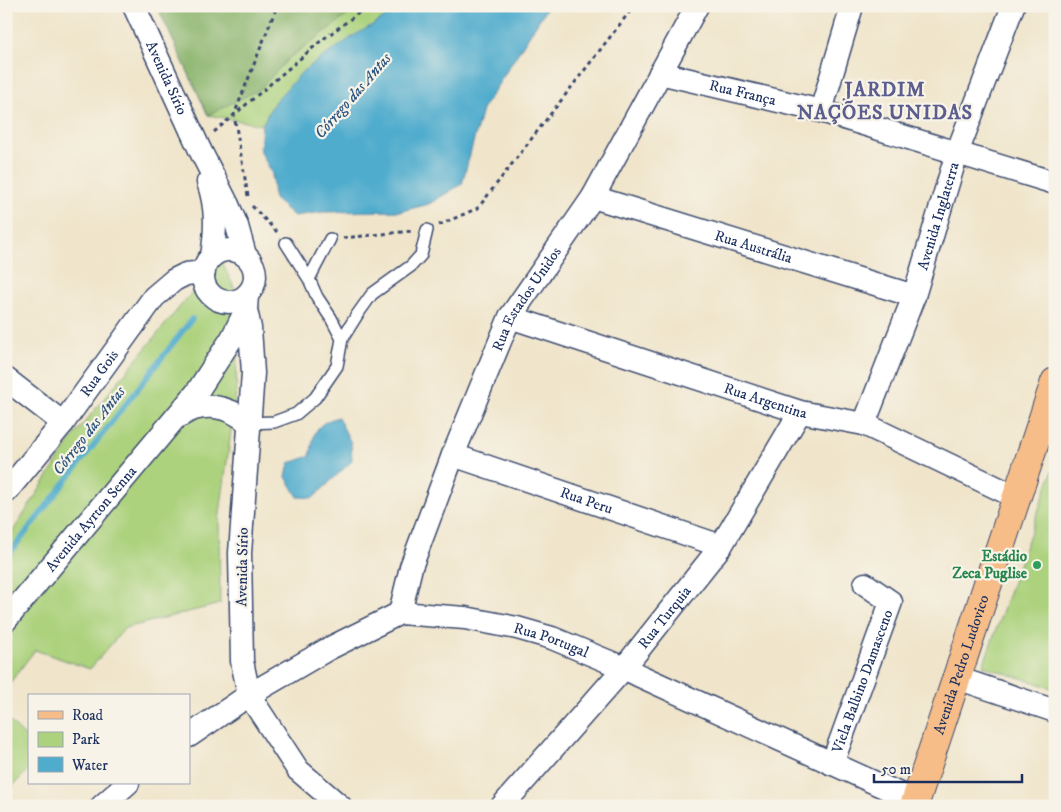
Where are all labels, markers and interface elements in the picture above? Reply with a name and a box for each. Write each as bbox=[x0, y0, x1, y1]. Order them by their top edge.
street label: Avenida Sírio bbox=[141, 38, 192, 118]
water label: Córrego das Antas bbox=[310, 48, 396, 143]
street label: Rua França bbox=[707, 76, 778, 110]
district label: JARDIM NAÇÕES UNIDAS bbox=[797, 78, 973, 126]
street label: Avenida Inglaterra bbox=[913, 159, 964, 272]
street label: Rua Austrália bbox=[712, 226, 795, 268]
street label: Rua Estados Unidos bbox=[488, 243, 566, 354]
street label: Rua Gois bbox=[76, 346, 123, 401]
street label: Rua Argentina bbox=[722, 379, 809, 423]
water label: Córrego das Antas bbox=[48, 381, 130, 479]
street label: Avenida Ayrton Senna bbox=[41, 462, 141, 576]
street label: Rua Peru bbox=[558, 483, 615, 519]
street label: Avenida Sírio bbox=[232, 527, 253, 607]
place label: Estádio Zeca Puglise bbox=[952, 547, 1028, 583]
marker: Estádio Zeca Puglise bbox=[1031, 559, 1043, 571]
street label: Rua Turquia bbox=[634, 582, 696, 653]
street label: Avenida Pedro Ludovico bbox=[929, 592, 994, 737]
street label: Viela Balbino Damasceno bbox=[827, 607, 897, 757]
street label: Rua Portugal bbox=[511, 619, 592, 662]
legend bbox=[28, 694, 190, 784]
text: Road bbox=[72, 706, 104, 725]
text: Park bbox=[72, 730, 101, 749]
scale bar bbox=[874, 752, 1021, 784]
text: Water bbox=[71, 756, 108, 775]
text: 50 m bbox=[881, 760, 911, 779]

